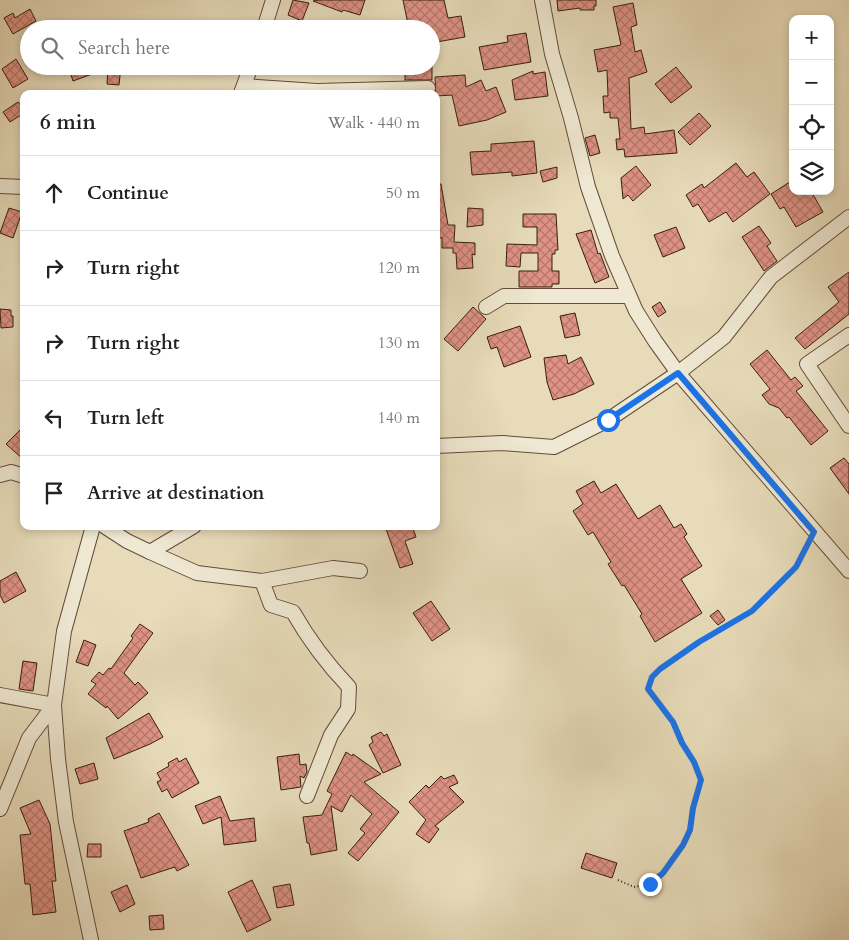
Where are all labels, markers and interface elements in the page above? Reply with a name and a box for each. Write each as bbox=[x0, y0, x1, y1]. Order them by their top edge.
map controls bbox=[789, 15, 834, 195]
button: + bbox=[789, 15, 834, 60]
search box bbox=[20, 20, 440, 75]
icon: search bbox=[38, 34, 66, 62]
text: Search here bbox=[78, 35, 170, 61]
button: − bbox=[789, 60, 834, 105]
button: locate bbox=[789, 105, 834, 150]
text: 6 min bbox=[40, 108, 96, 137]
text: Walk · 440 m bbox=[328, 112, 420, 134]
button: layers bbox=[789, 150, 834, 195]
icon: ahead bbox=[40, 179, 68, 207]
text: Continue bbox=[87, 180, 169, 206]
text: 50 m bbox=[386, 182, 420, 204]
icon: right bbox=[40, 254, 68, 282]
text: Turn right bbox=[87, 255, 179, 281]
text: 120 m bbox=[378, 257, 420, 279]
icon: right bbox=[40, 329, 68, 357]
text: Turn right bbox=[87, 330, 179, 356]
text: 130 m bbox=[378, 332, 420, 354]
icon: left bbox=[40, 404, 68, 432]
text: Turn left bbox=[87, 405, 164, 431]
text: 140 m bbox=[378, 407, 420, 429]
route start bbox=[597, 409, 620, 432]
icon: arrive bbox=[40, 479, 68, 507]
text: Arrive at destination bbox=[87, 480, 264, 506]
route end bbox=[639, 873, 662, 896]

